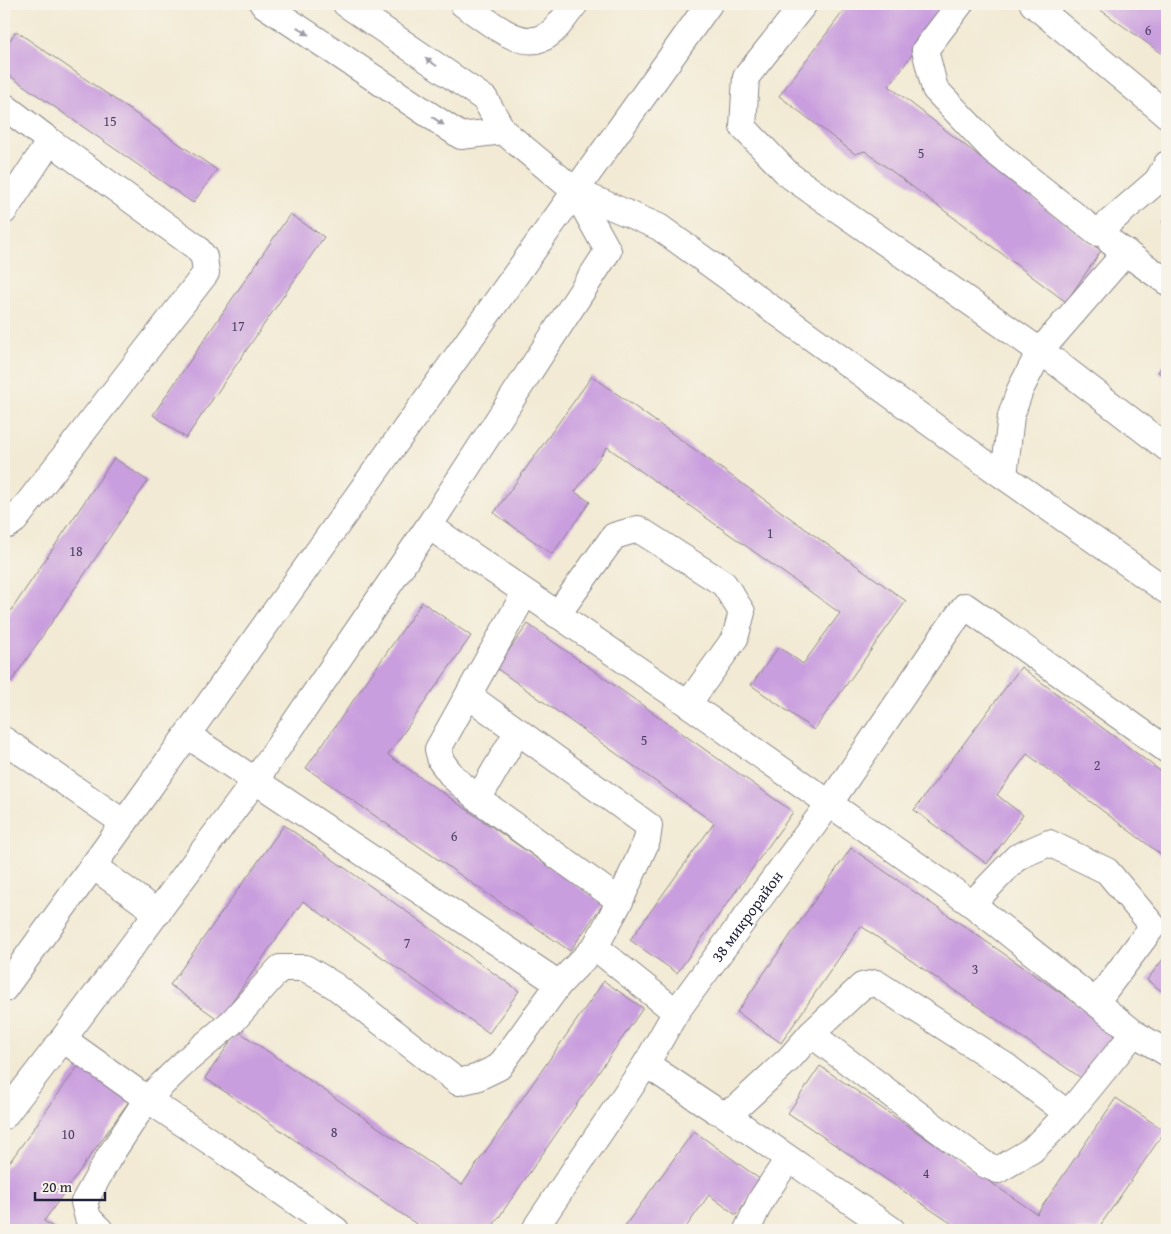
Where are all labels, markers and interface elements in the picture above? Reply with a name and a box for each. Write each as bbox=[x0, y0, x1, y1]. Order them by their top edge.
house number: 6 bbox=[1145, 20, 1152, 40]
one-way arrow bbox=[296, 26, 310, 36]
one-way arrow bbox=[424, 57, 438, 67]
house number: 15 bbox=[103, 111, 117, 131]
one-way arrow bbox=[432, 116, 445, 126]
house number: 5 bbox=[918, 143, 924, 163]
house number: 17 bbox=[231, 316, 245, 336]
house number: 1 bbox=[767, 523, 773, 543]
house number: 18 bbox=[69, 541, 83, 561]
house number: 5 bbox=[641, 730, 647, 750]
house number: 2 bbox=[1094, 755, 1100, 775]
house number: 6 bbox=[451, 826, 458, 846]
street label: 38 микрорайон bbox=[705, 865, 788, 967]
house number: 7 bbox=[404, 933, 411, 953]
house number: 3 bbox=[972, 959, 978, 979]
house number: 8 bbox=[331, 1122, 338, 1142]
house number: 10 bbox=[61, 1124, 75, 1144]
house number: 4 bbox=[923, 1163, 930, 1183]
scale bar bbox=[35, 1169, 105, 1201]
text: 20 m bbox=[42, 1176, 73, 1197]

